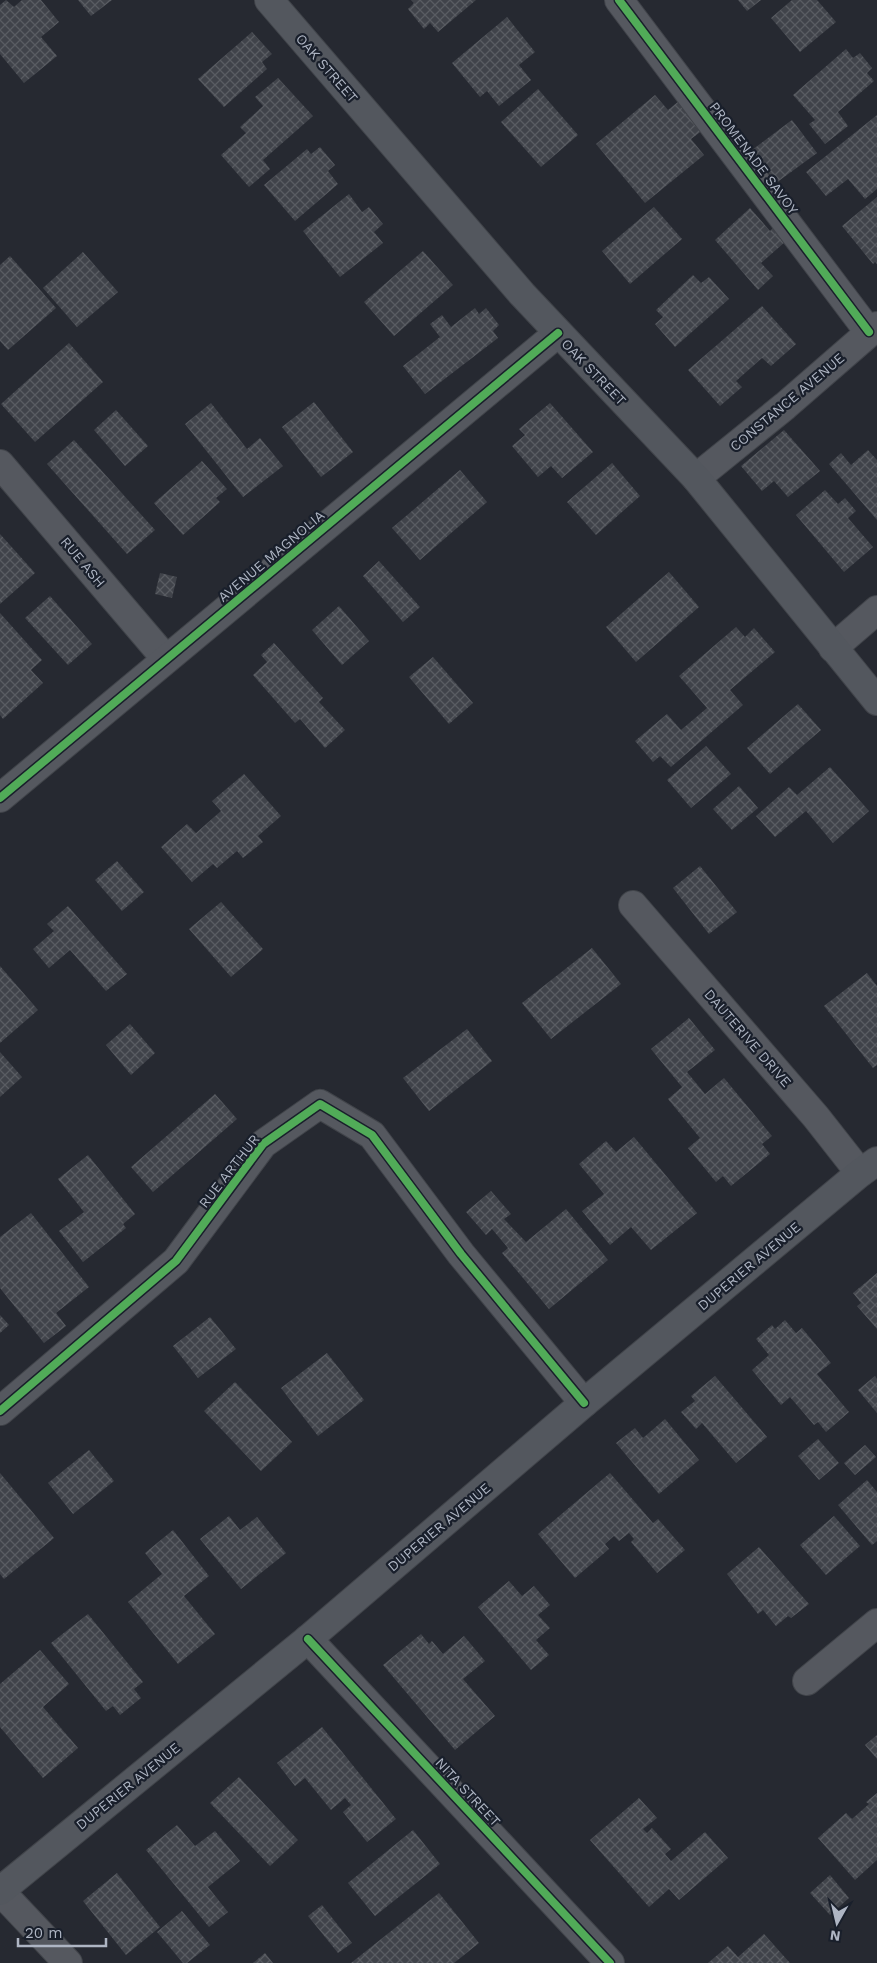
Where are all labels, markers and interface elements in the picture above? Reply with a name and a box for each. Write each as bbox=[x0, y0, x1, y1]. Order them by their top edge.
street label: OAK STREET bbox=[293, 30, 362, 106]
street label: PROMENADE SAVOY bbox=[706, 99, 802, 217]
street label: OAK STREET bbox=[558, 336, 630, 409]
street label: CONSTANCE AVENUE bbox=[727, 350, 847, 454]
street label: AVENUE MAGNOLIA bbox=[215, 507, 327, 605]
street label: RUE ASH bbox=[57, 534, 109, 590]
street label: DAUTERIVE DRIVE bbox=[701, 986, 795, 1090]
street label: RUE ARTHUR bbox=[195, 1131, 263, 1211]
street label: DUPERIER AVENUE bbox=[694, 1218, 804, 1314]
street label: DUPERIER AVENUE bbox=[384, 1479, 494, 1575]
street label: DUPERIER AVENUE bbox=[73, 1739, 183, 1833]
street label: NITA STREET bbox=[432, 1754, 504, 1830]
north arrow bbox=[812, 1898, 862, 1948]
scale bar bbox=[18, 1916, 105, 1948]
text: 20 m bbox=[25, 1924, 63, 1942]
text: N bbox=[829, 1927, 841, 1945]

